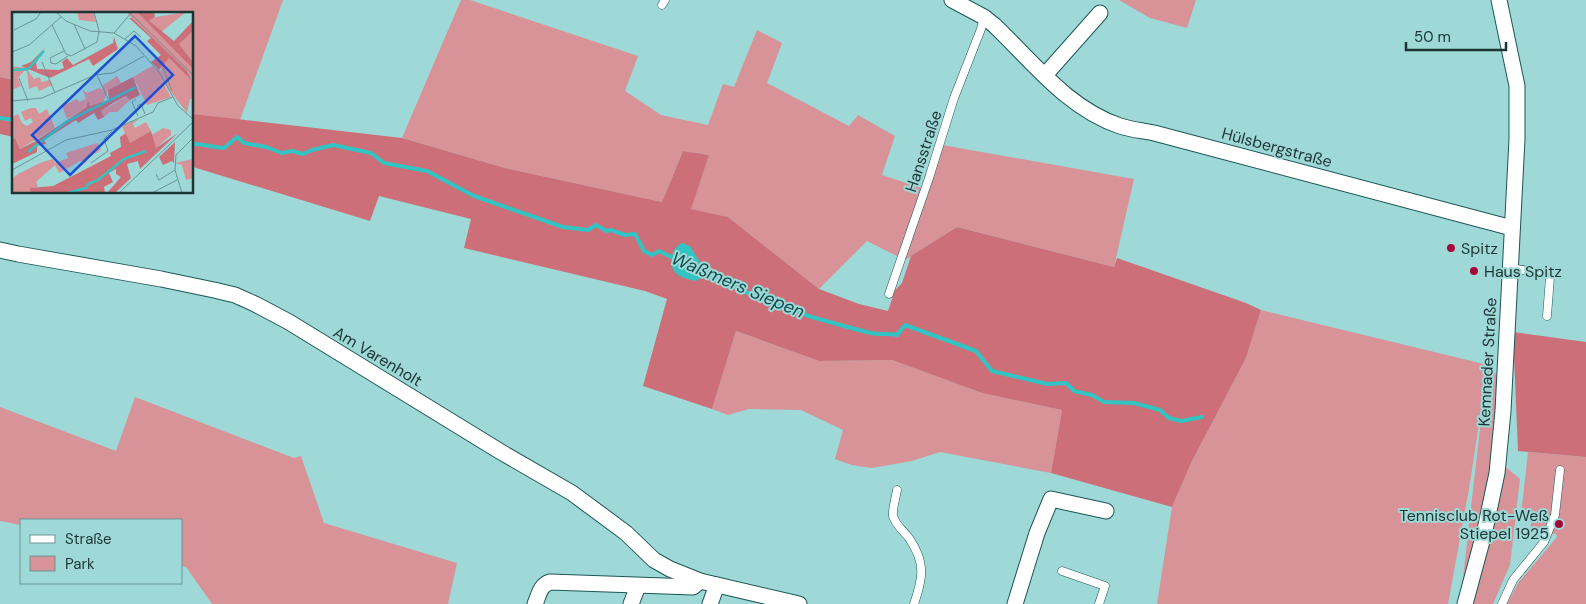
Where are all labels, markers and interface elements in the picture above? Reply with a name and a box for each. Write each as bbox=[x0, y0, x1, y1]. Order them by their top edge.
inset map bbox=[12, 12, 194, 194]
scale bar bbox=[1406, 20, 1506, 52]
text: 50 m bbox=[1414, 27, 1451, 47]
street label: Hansstraße bbox=[900, 108, 947, 195]
street label: Hülsbergstraße bbox=[1219, 123, 1334, 172]
place label: Spitz bbox=[1461, 238, 1498, 259]
marker: Spitz bbox=[1445, 242, 1457, 254]
water label: Waßmers Siepen bbox=[668, 246, 808, 324]
place label: Haus Spitz bbox=[1484, 261, 1562, 282]
marker: Haus Spitz bbox=[1468, 265, 1480, 277]
street label: Kemnader Straße bbox=[1474, 297, 1501, 427]
street label: Am Varenholt bbox=[329, 322, 426, 391]
place label: Tennisclub Rot-Weß Stiepel 1925 bbox=[1399, 505, 1549, 544]
marker: Tennisclub Rot-Weß Stiepel 1925 bbox=[1553, 518, 1565, 530]
legend bbox=[20, 519, 182, 584]
text: Straße bbox=[65, 529, 112, 549]
text: Park bbox=[65, 554, 95, 574]

